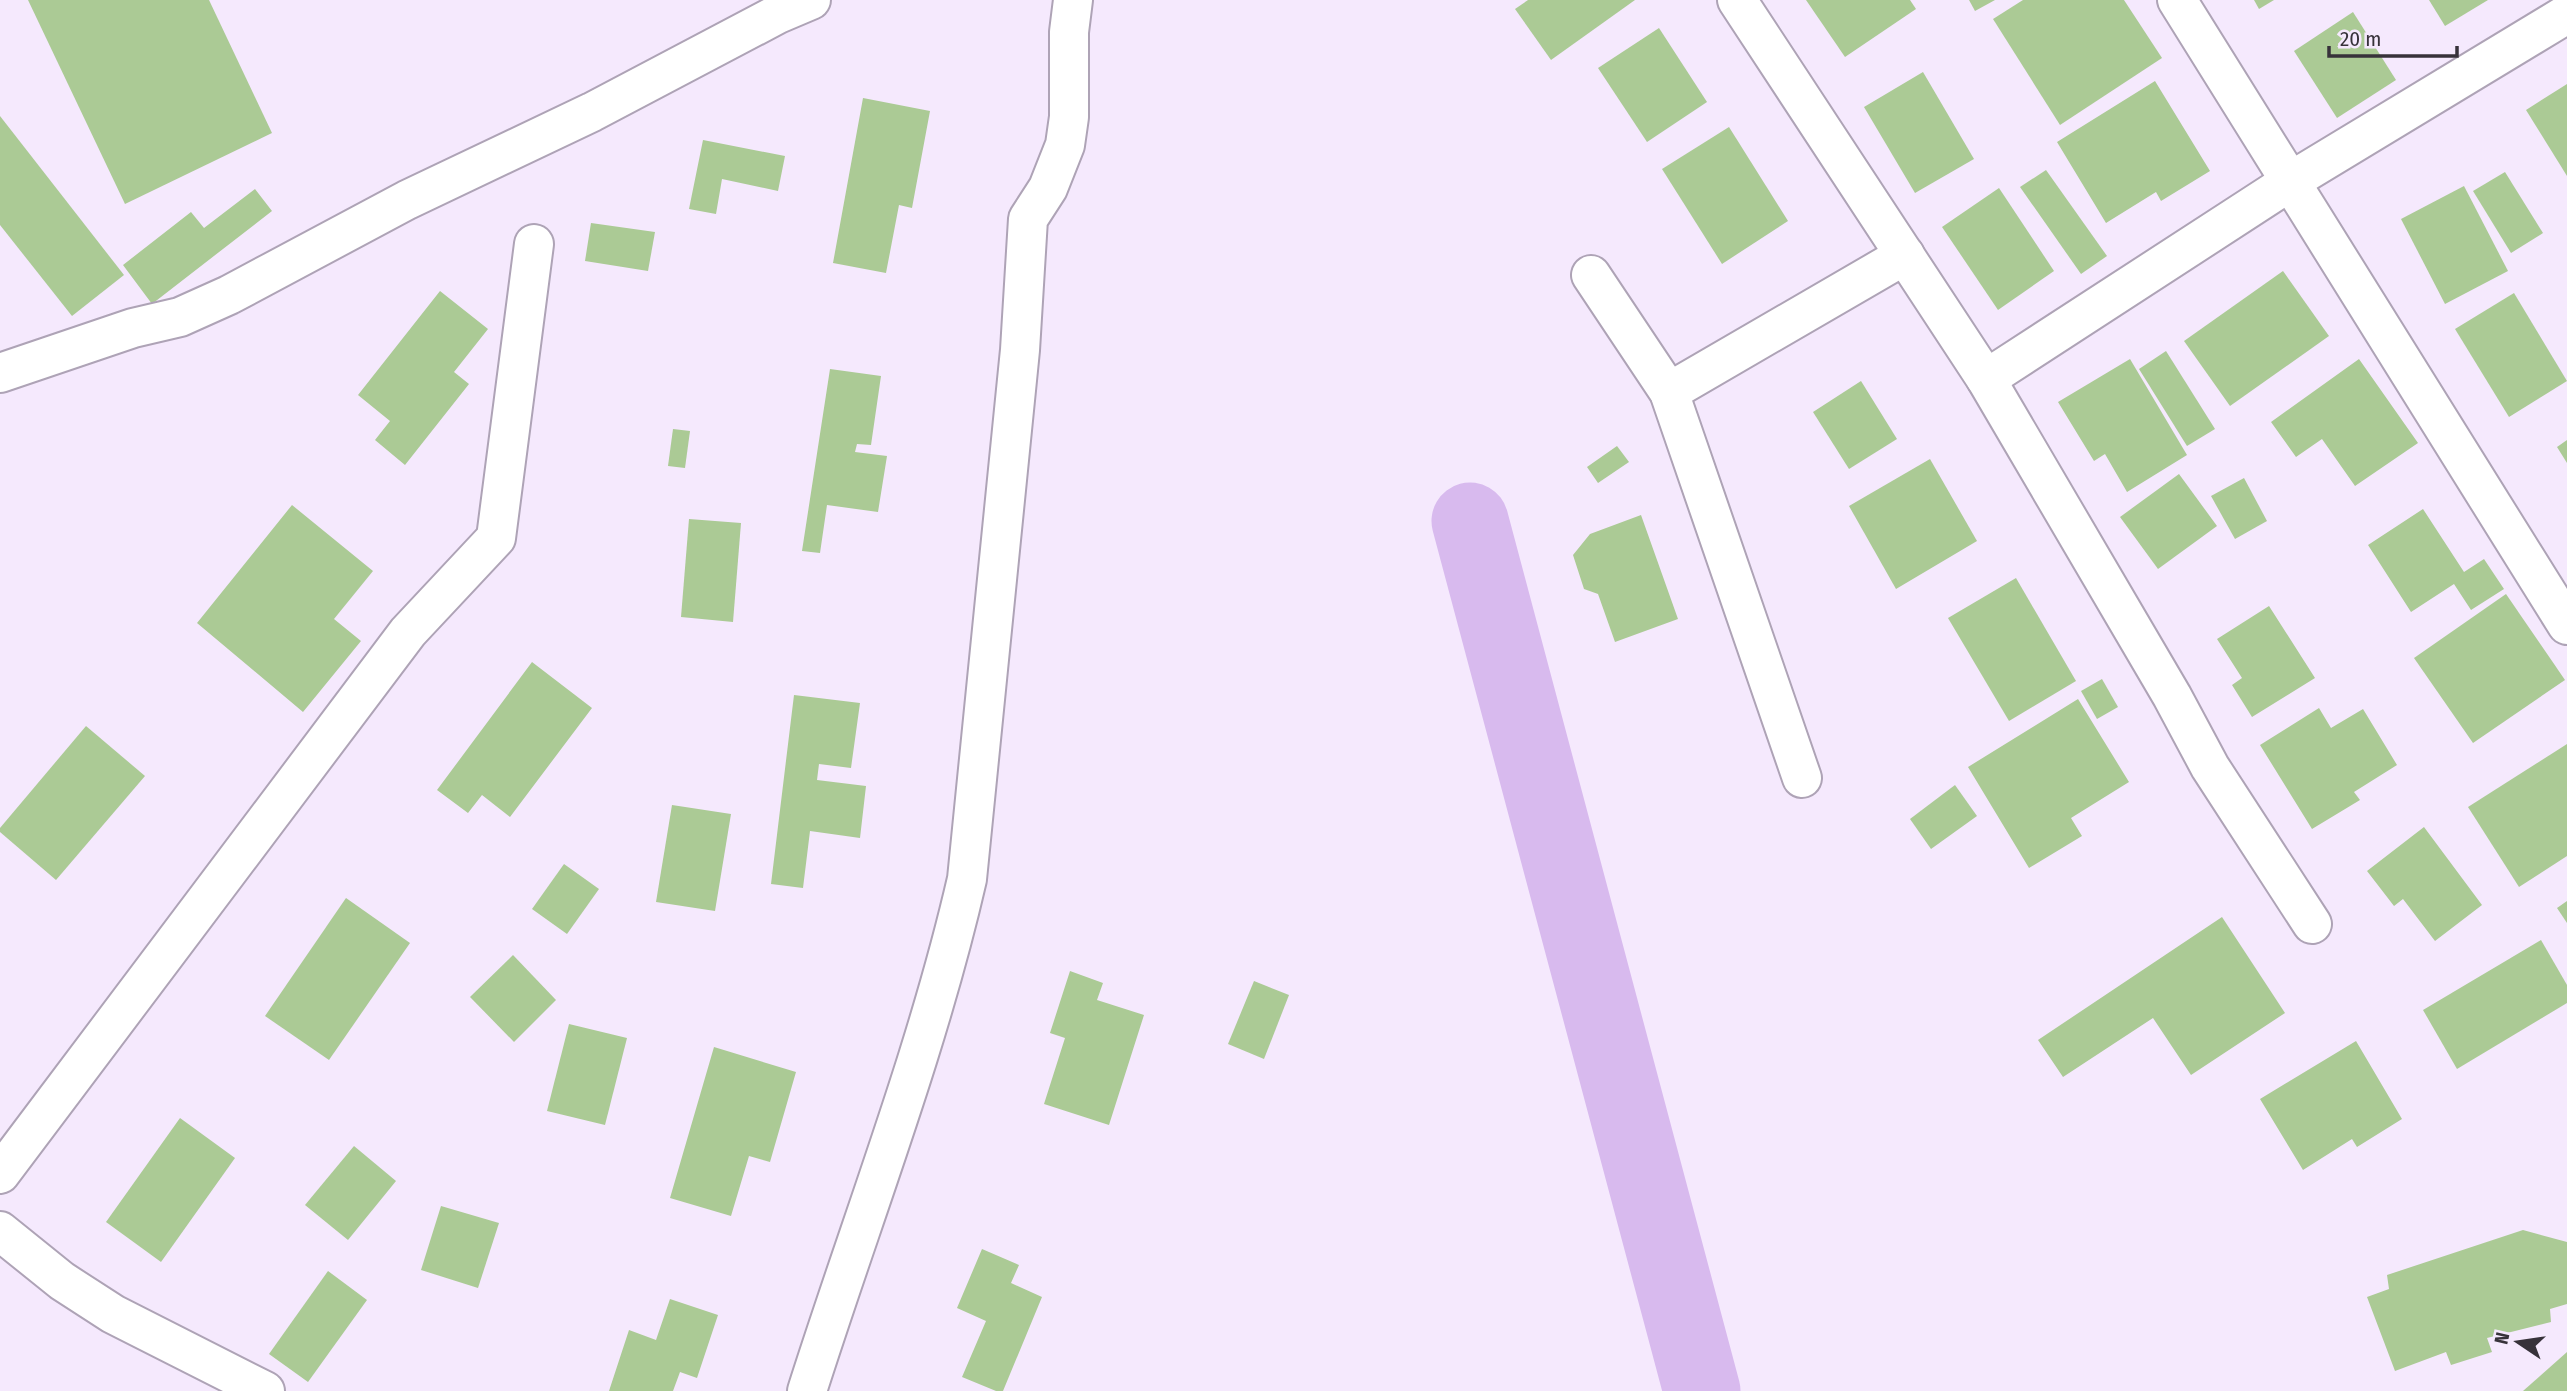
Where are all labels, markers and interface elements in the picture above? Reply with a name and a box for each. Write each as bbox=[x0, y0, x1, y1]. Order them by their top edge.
scale bar bbox=[2329, 14, 2457, 58]
text: 20 m bbox=[2340, 26, 2381, 52]
north arrow bbox=[2483, 1307, 2553, 1377]
text: N bbox=[2489, 1330, 2514, 1346]

